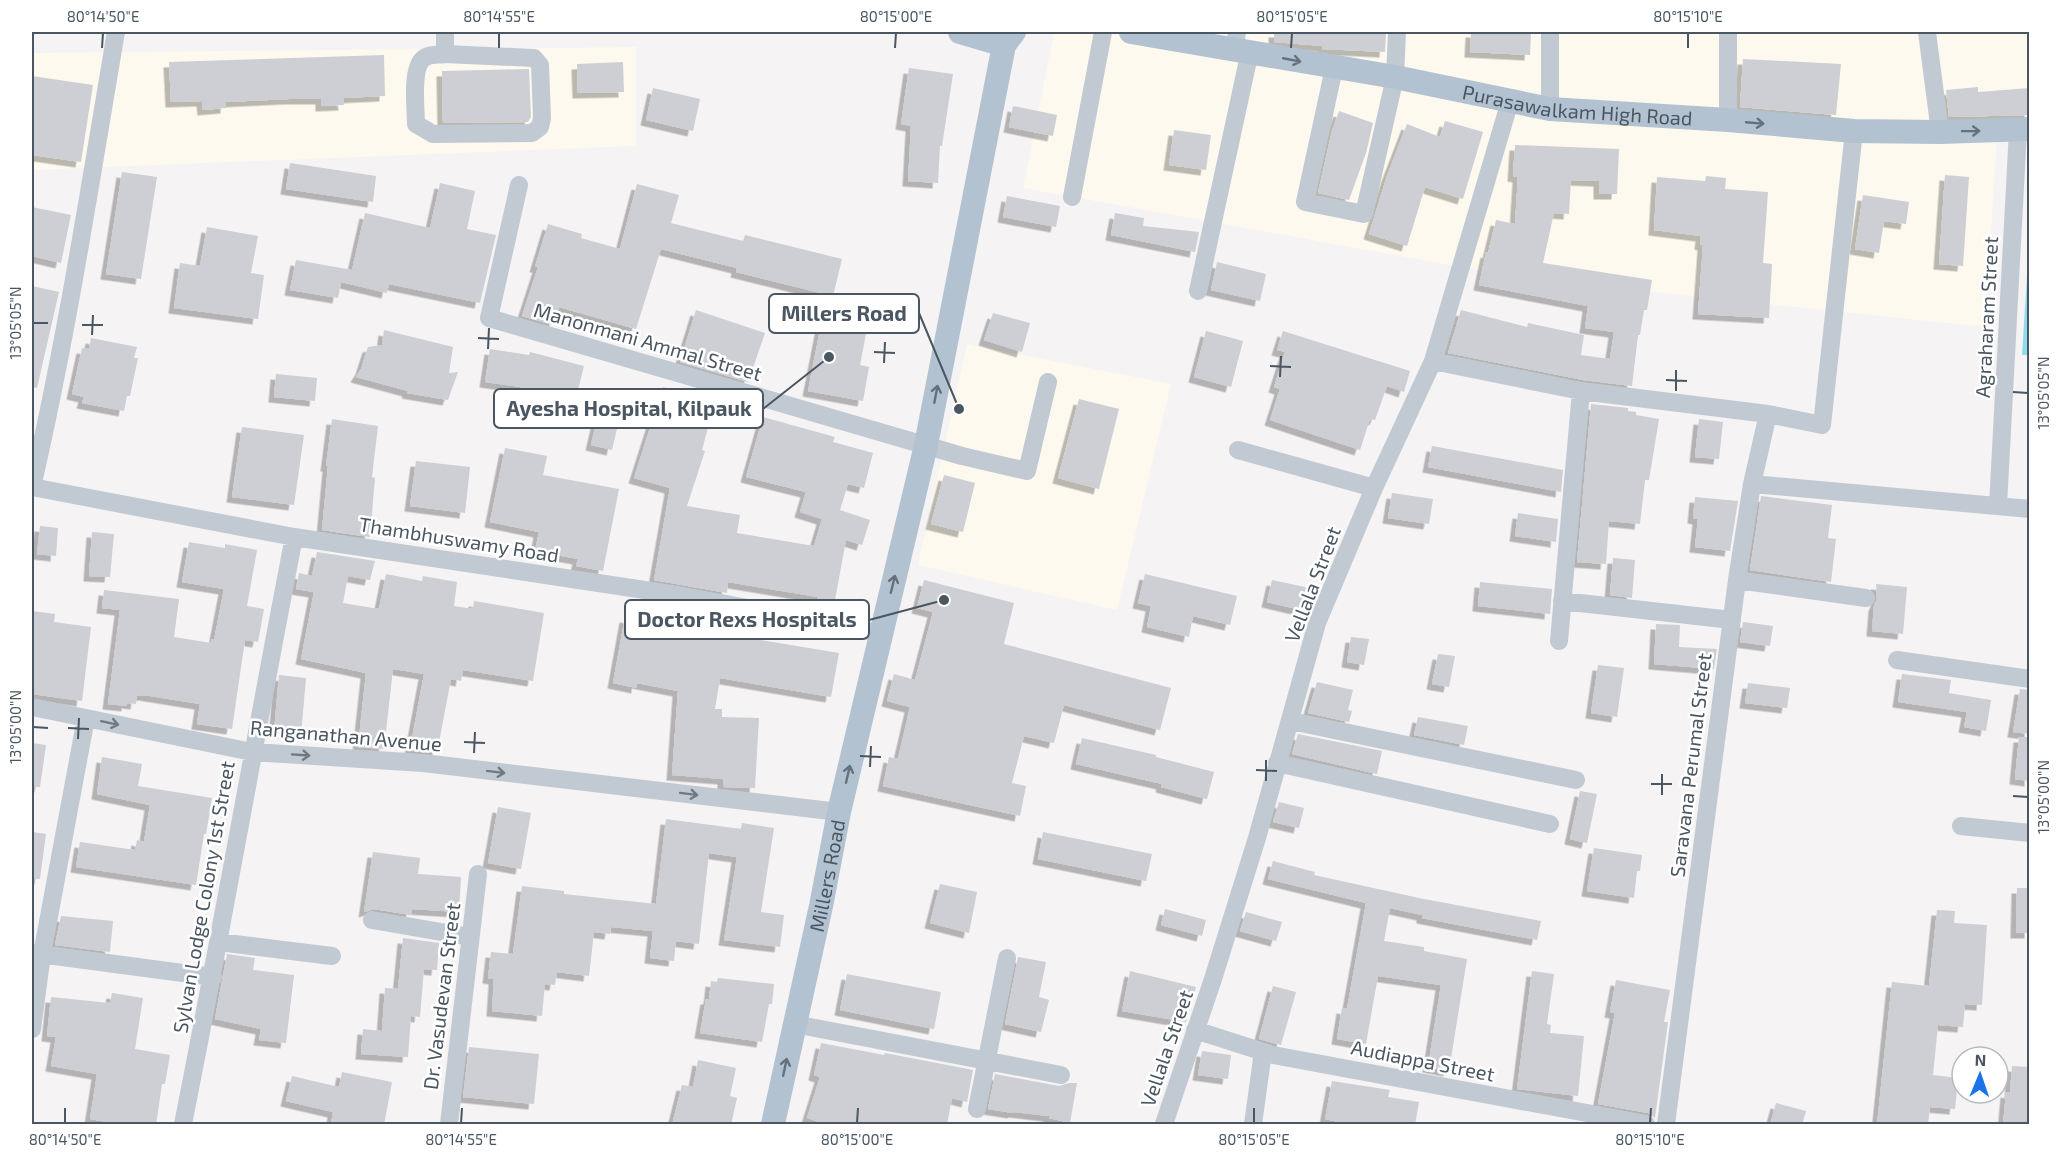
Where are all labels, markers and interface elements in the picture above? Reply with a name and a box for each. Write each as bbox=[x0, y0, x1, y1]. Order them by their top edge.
text: 80°14'50"E bbox=[67, 7, 139, 25]
text: 80°14'55"E bbox=[463, 7, 535, 25]
text: 80°15'00"E bbox=[860, 7, 932, 25]
text: 80°15'05"E bbox=[1256, 7, 1328, 25]
text: 80°15'10"E bbox=[1653, 7, 1723, 25]
one-way arrow bbox=[1282, 55, 1302, 66]
street label: Purasawalkam High Road bbox=[1461, 79, 1693, 130]
one-way arrow bbox=[1745, 117, 1765, 128]
one-way arrow bbox=[1960, 125, 1980, 137]
street label: Agraharam Street bbox=[1970, 235, 2002, 398]
text: 13°05'05"N bbox=[6, 287, 24, 359]
callout: Millers Road bbox=[769, 294, 919, 333]
street label: Manonmani Ammal Street bbox=[531, 297, 765, 385]
text: Millers Road bbox=[781, 300, 907, 325]
text: 13°05'05"N bbox=[2034, 357, 2052, 429]
one-way arrow bbox=[931, 385, 942, 404]
callout: Ayesha Hospital, Kilpauk bbox=[494, 389, 763, 428]
text: Ayesha Hospital, Kilpauk bbox=[506, 395, 752, 421]
street label: Thambhuswamy Road bbox=[357, 511, 561, 567]
street label: Vellala Street bbox=[1279, 522, 1345, 645]
one-way arrow bbox=[887, 575, 899, 594]
callout: Doctor Rexs Hospitals bbox=[625, 600, 869, 639]
text: Doctor Rexs Hospitals bbox=[637, 606, 857, 631]
street label: Saravana Perumal Street bbox=[1664, 651, 1716, 878]
text: 13°05'00"N bbox=[6, 690, 24, 764]
street label: Ranganathan Avenue bbox=[249, 715, 443, 755]
one-way arrow bbox=[99, 718, 119, 729]
one-way arrow bbox=[291, 750, 311, 761]
street label: Sylvan Lodge Colony 1st Street bbox=[167, 759, 239, 1035]
text: 13°05'00"N bbox=[2034, 760, 2052, 834]
one-way arrow bbox=[842, 765, 854, 784]
one-way arrow bbox=[485, 767, 505, 778]
one-way arrow bbox=[679, 789, 699, 800]
street label: Millers Road bbox=[804, 818, 849, 934]
street label: Dr. Vasudevan Street bbox=[418, 901, 464, 1091]
street label: Vellala Street bbox=[1135, 986, 1197, 1110]
street label: Audiappa Street bbox=[1349, 1034, 1497, 1086]
north arrow bbox=[1950, 1045, 2010, 1105]
text: N bbox=[1974, 1050, 1987, 1069]
one-way arrow bbox=[780, 1058, 791, 1078]
text: 80°14'50"E bbox=[29, 1130, 101, 1148]
text: 80°14'55"E bbox=[425, 1130, 497, 1148]
text: 80°15'00"E bbox=[821, 1130, 893, 1148]
text: 80°15'05"E bbox=[1218, 1130, 1290, 1148]
text: 80°15'10"E bbox=[1615, 1130, 1685, 1148]

